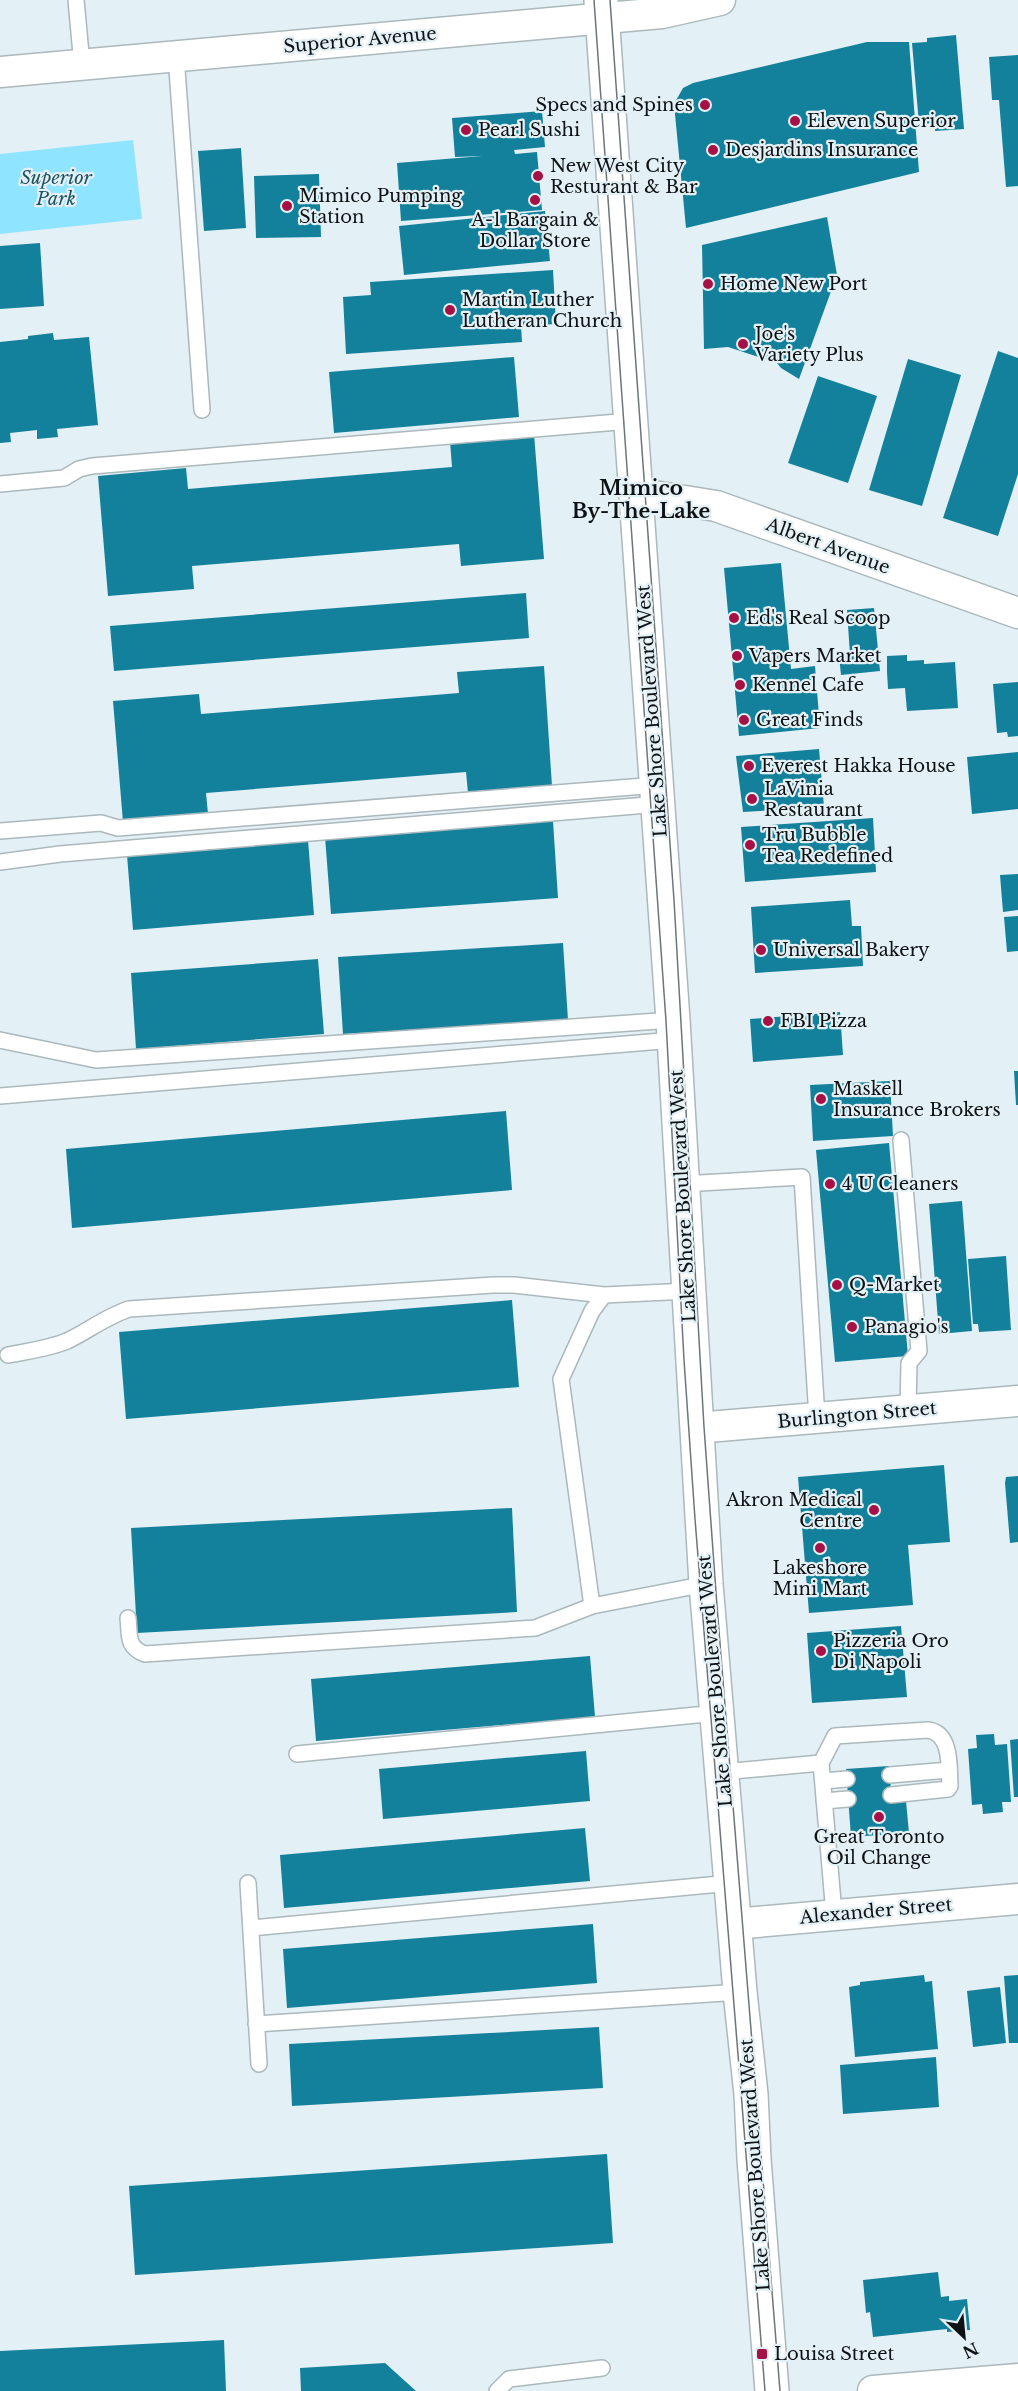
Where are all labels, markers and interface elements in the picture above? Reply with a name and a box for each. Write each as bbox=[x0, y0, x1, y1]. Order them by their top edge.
street label: Superior Avenue bbox=[282, 22, 438, 58]
place label: Specs and Spines bbox=[536, 94, 693, 116]
marker: Specs and Spines bbox=[698, 98, 712, 112]
place label: Eleven Superior bbox=[807, 110, 956, 132]
marker: Eleven Superior bbox=[788, 114, 802, 128]
place label: Pearl Sushi bbox=[478, 119, 580, 141]
marker: Pearl Sushi bbox=[459, 123, 473, 137]
place label: Desjardins Insurance bbox=[725, 139, 918, 161]
marker: Desjardins Insurance bbox=[706, 143, 720, 157]
place label: New West City Resturant & Bar bbox=[550, 155, 698, 198]
park label: Superior Park bbox=[20, 167, 93, 210]
marker: New West City Resturant & Bar bbox=[531, 169, 545, 183]
place label: Mimico Pumping Station bbox=[299, 185, 462, 228]
marker: A-1 Bargain & Dollar Store bbox=[528, 193, 542, 207]
marker: Mimico Pumping Station bbox=[280, 199, 294, 213]
place label: A-1 Bargain & Dollar Store bbox=[470, 209, 599, 252]
place label: Home New Port bbox=[720, 273, 868, 295]
marker: Home New Port bbox=[701, 277, 715, 291]
place label: Martin Luther Lutheran Church bbox=[462, 289, 622, 332]
marker: Martin Luther Lutheran Church bbox=[443, 303, 457, 317]
place label: Joe's Variety Plus bbox=[753, 323, 864, 366]
marker: Joe's Variety Plus bbox=[736, 337, 750, 351]
district label: Mimico By-The-Lake bbox=[572, 476, 710, 523]
street label: Albert Avenue bbox=[762, 513, 893, 579]
street label: Lake Shore Boulevard West bbox=[632, 584, 672, 838]
place label: Ed's Real Scoop bbox=[746, 607, 891, 629]
marker: Ed's Real Scoop bbox=[727, 611, 741, 625]
place label: Vapers Market bbox=[748, 645, 882, 667]
marker: Vapers Market bbox=[730, 649, 744, 663]
place label: Kennel Cafe bbox=[752, 674, 864, 696]
marker: Kennel Cafe bbox=[733, 678, 747, 692]
place label: Great Finds bbox=[756, 709, 863, 731]
marker: Great Finds bbox=[737, 713, 751, 727]
place label: Everest Hakka House bbox=[761, 755, 956, 777]
marker: Everest Hakka House bbox=[742, 759, 756, 773]
place label: LaVinia Restaurant bbox=[764, 778, 863, 821]
marker: LaVinia Restaurant bbox=[745, 792, 759, 806]
place label: Tru Bubble Tea Redefined bbox=[762, 824, 893, 867]
marker: Tru Bubble Tea Redefined bbox=[743, 838, 757, 852]
place label: Universal Bakery bbox=[773, 939, 930, 961]
marker: Universal Bakery bbox=[754, 943, 768, 957]
place label: FBI Pizza bbox=[780, 1010, 867, 1032]
marker: FBI Pizza bbox=[761, 1014, 775, 1028]
street label: Lake Shore Boulevard West bbox=[665, 1069, 701, 1323]
place label: Maskell Insurance Brokers bbox=[833, 1078, 1001, 1121]
marker: Maskell Insurance Brokers bbox=[814, 1092, 828, 1106]
place label: 4 U Cleaners bbox=[842, 1173, 958, 1195]
marker: 4 U Cleaners bbox=[823, 1177, 837, 1191]
place label: Q-Market bbox=[849, 1274, 940, 1296]
marker: Q-Market bbox=[830, 1278, 844, 1292]
place label: Panagio's bbox=[864, 1316, 949, 1338]
marker: Panagio's bbox=[845, 1320, 859, 1334]
street label: Burlington Street bbox=[776, 1397, 938, 1433]
place label: Akron Medical Centre bbox=[725, 1489, 862, 1532]
marker: Akron Medical Centre bbox=[867, 1503, 881, 1517]
marker: Lakeshore Mini Mart bbox=[813, 1541, 827, 1555]
street label: Lake Shore Boulevard West bbox=[693, 1554, 737, 1808]
place label: Lakeshore Mini Mart bbox=[773, 1557, 867, 1600]
place label: Pizzeria Oro Di Napoli bbox=[833, 1630, 949, 1673]
marker: Pizzeria Oro Di Napoli bbox=[814, 1644, 828, 1658]
marker: Great Toronto Oil Change bbox=[872, 1810, 886, 1824]
place label: Great Toronto Oil Change bbox=[813, 1826, 945, 1869]
street label: Alexander Street bbox=[798, 1893, 953, 1929]
street label: Lake Shore Boulevard West bbox=[735, 2038, 775, 2292]
north arrow bbox=[934, 2307, 994, 2367]
text: N bbox=[959, 2338, 982, 2363]
place label: Louisa Street bbox=[774, 2343, 895, 2365]
marker: Louisa Street bbox=[755, 2347, 769, 2361]

